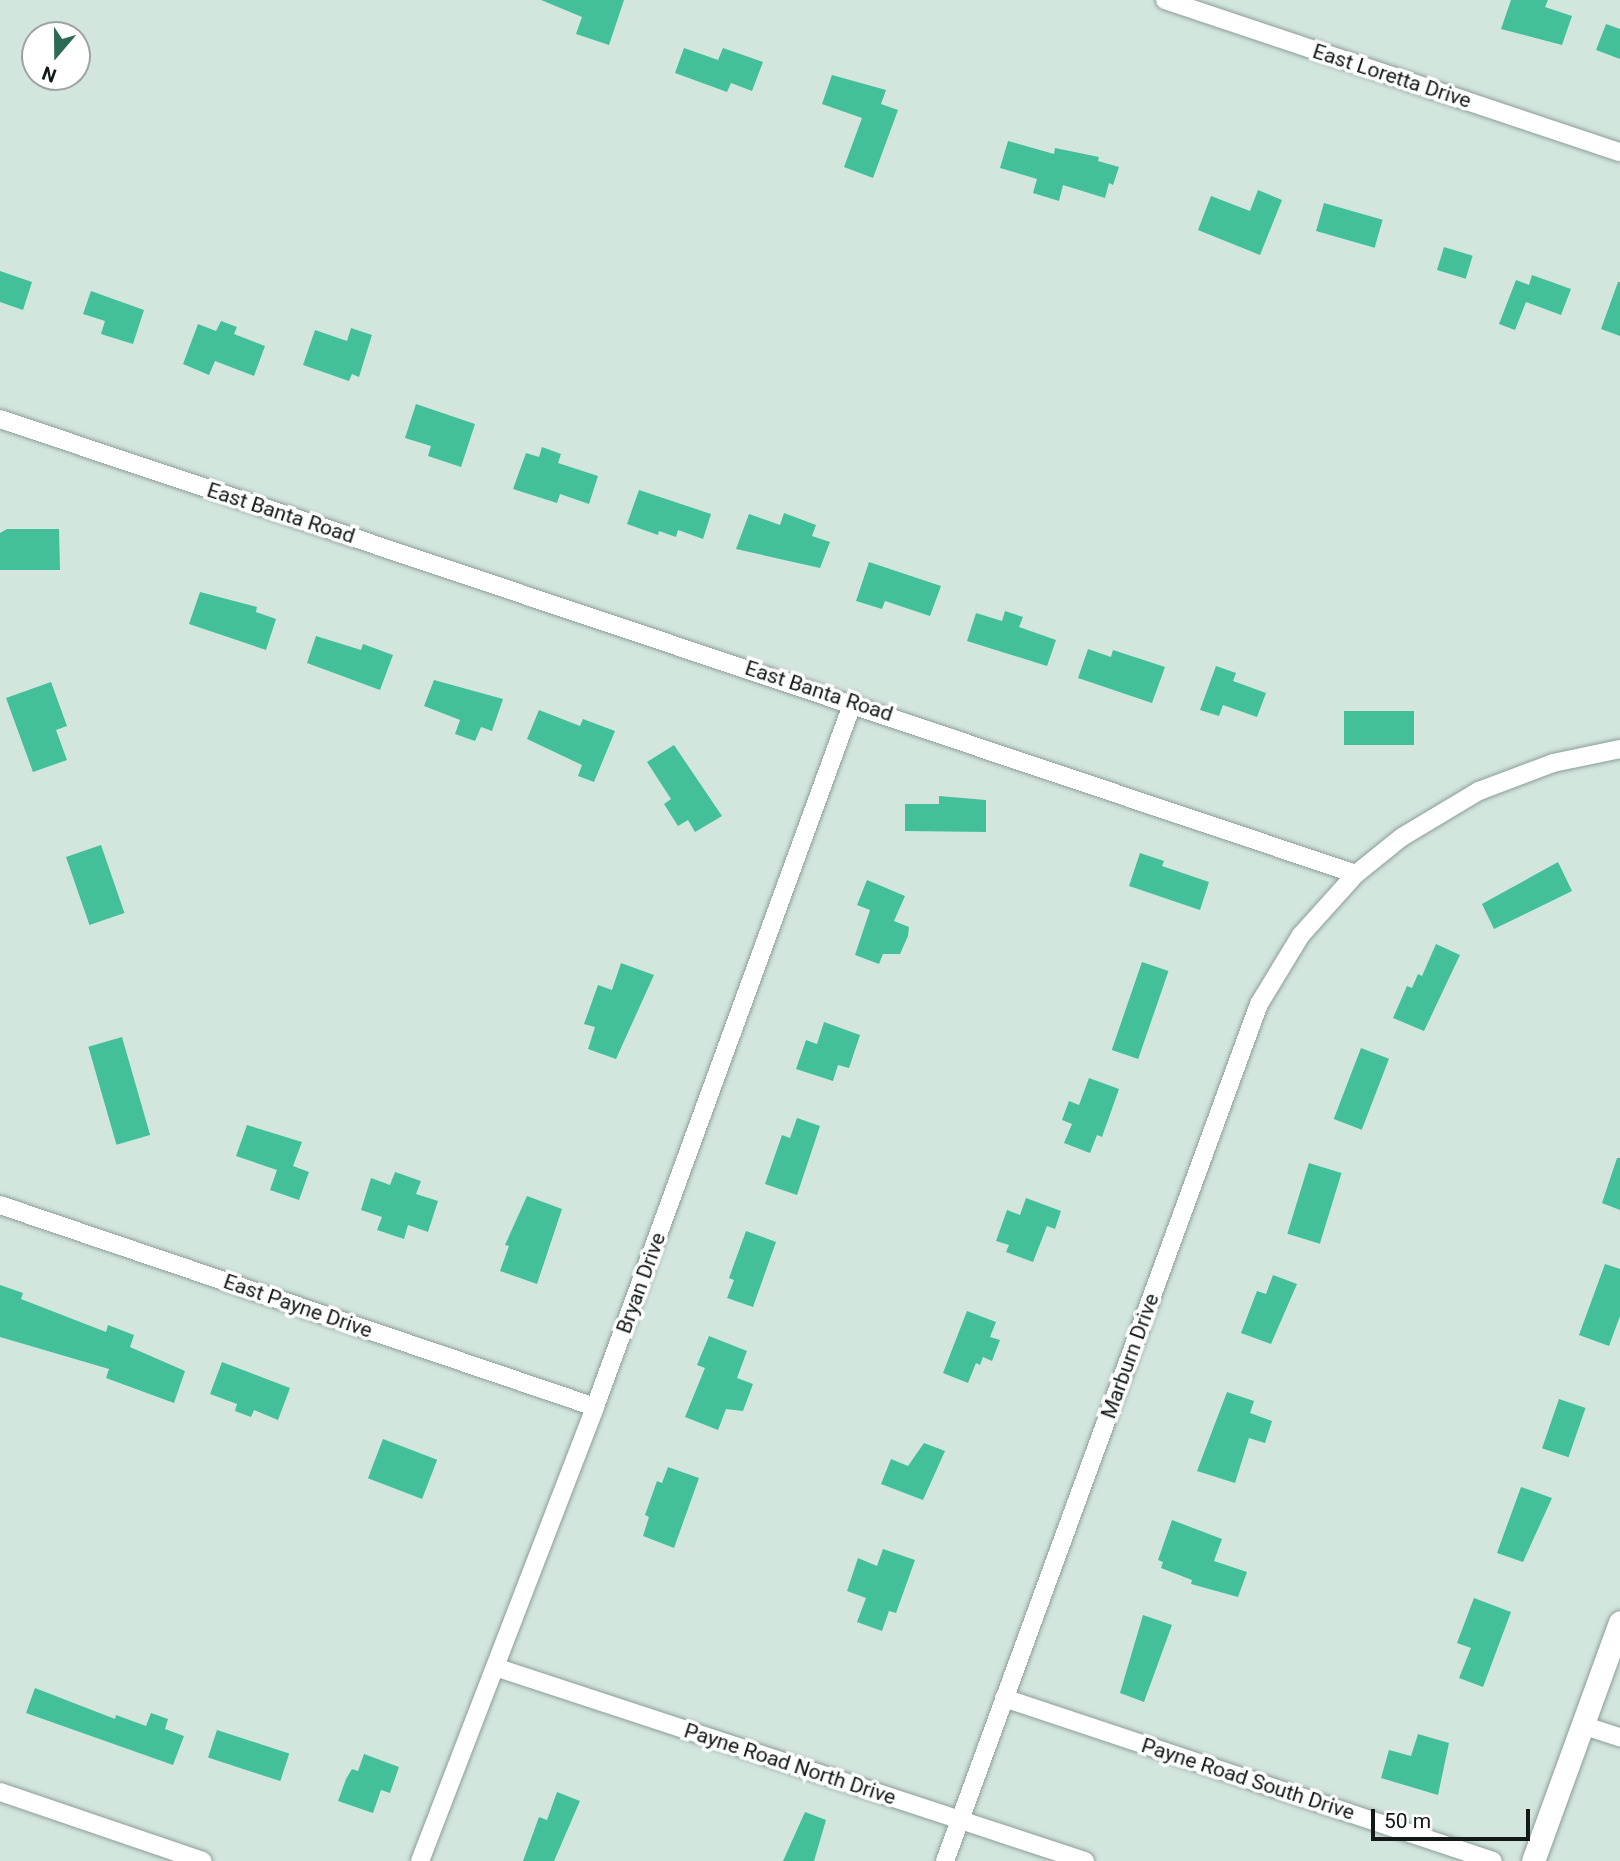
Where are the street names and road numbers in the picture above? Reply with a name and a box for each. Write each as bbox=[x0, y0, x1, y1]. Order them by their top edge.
street label: East Loretta Drive bbox=[1310, 38, 1474, 114]
street label: East Banta Road bbox=[204, 477, 358, 549]
street label: East Banta Road bbox=[742, 655, 896, 727]
street label: Bryan Drive bbox=[611, 1229, 671, 1337]
street label: East Payne Drive bbox=[220, 1269, 376, 1343]
street label: Marburn Drive bbox=[1096, 1290, 1164, 1422]
street label: Payne Road North Drive bbox=[681, 1718, 899, 1810]
street label: Payne Road South Drive bbox=[1138, 1733, 1358, 1825]

